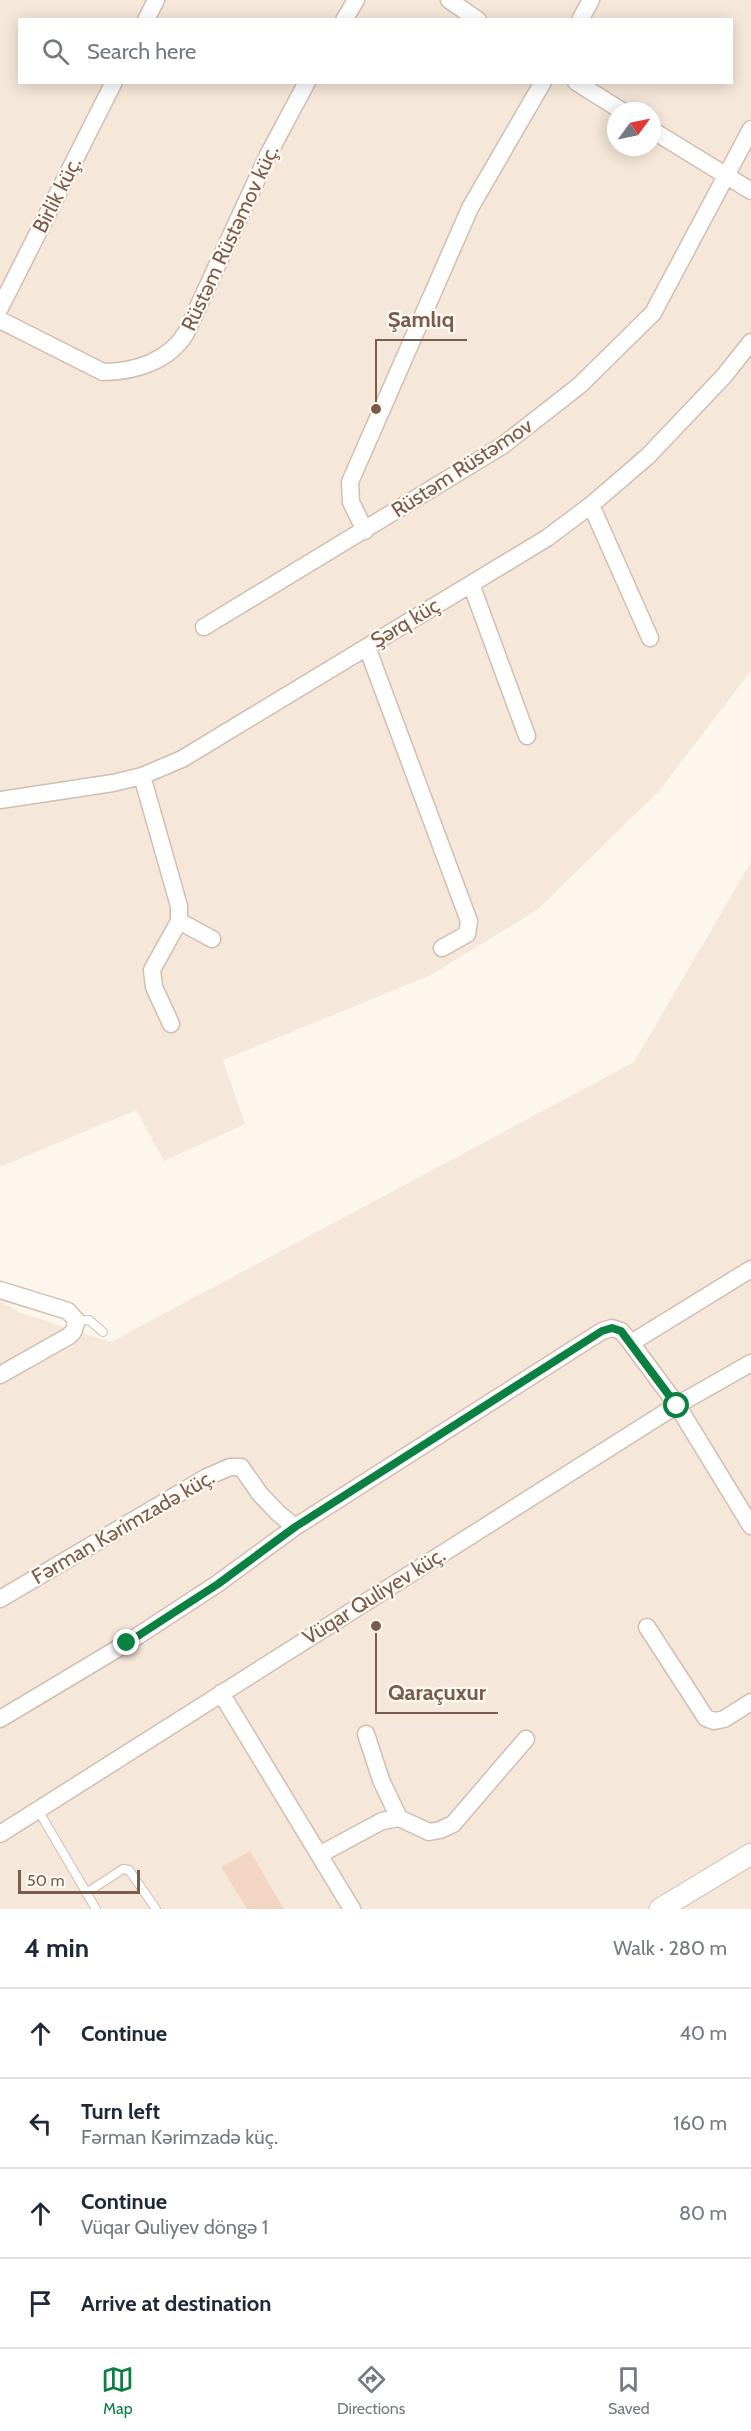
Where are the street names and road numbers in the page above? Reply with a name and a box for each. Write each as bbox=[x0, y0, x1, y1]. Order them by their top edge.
street label: Rüstəm Rüstəmov küç. bbox=[175, 141, 284, 335]
street label: Birlik küç. bbox=[27, 153, 86, 237]
street label: Rüstəm Rüstəmov bbox=[387, 412, 537, 522]
street label: Şərq küç bbox=[366, 592, 444, 653]
street label: Fərman Kərimzadə küç. bbox=[27, 1464, 219, 1589]
street label: Vüqar Quliyev küç. bbox=[298, 1542, 450, 1649]

